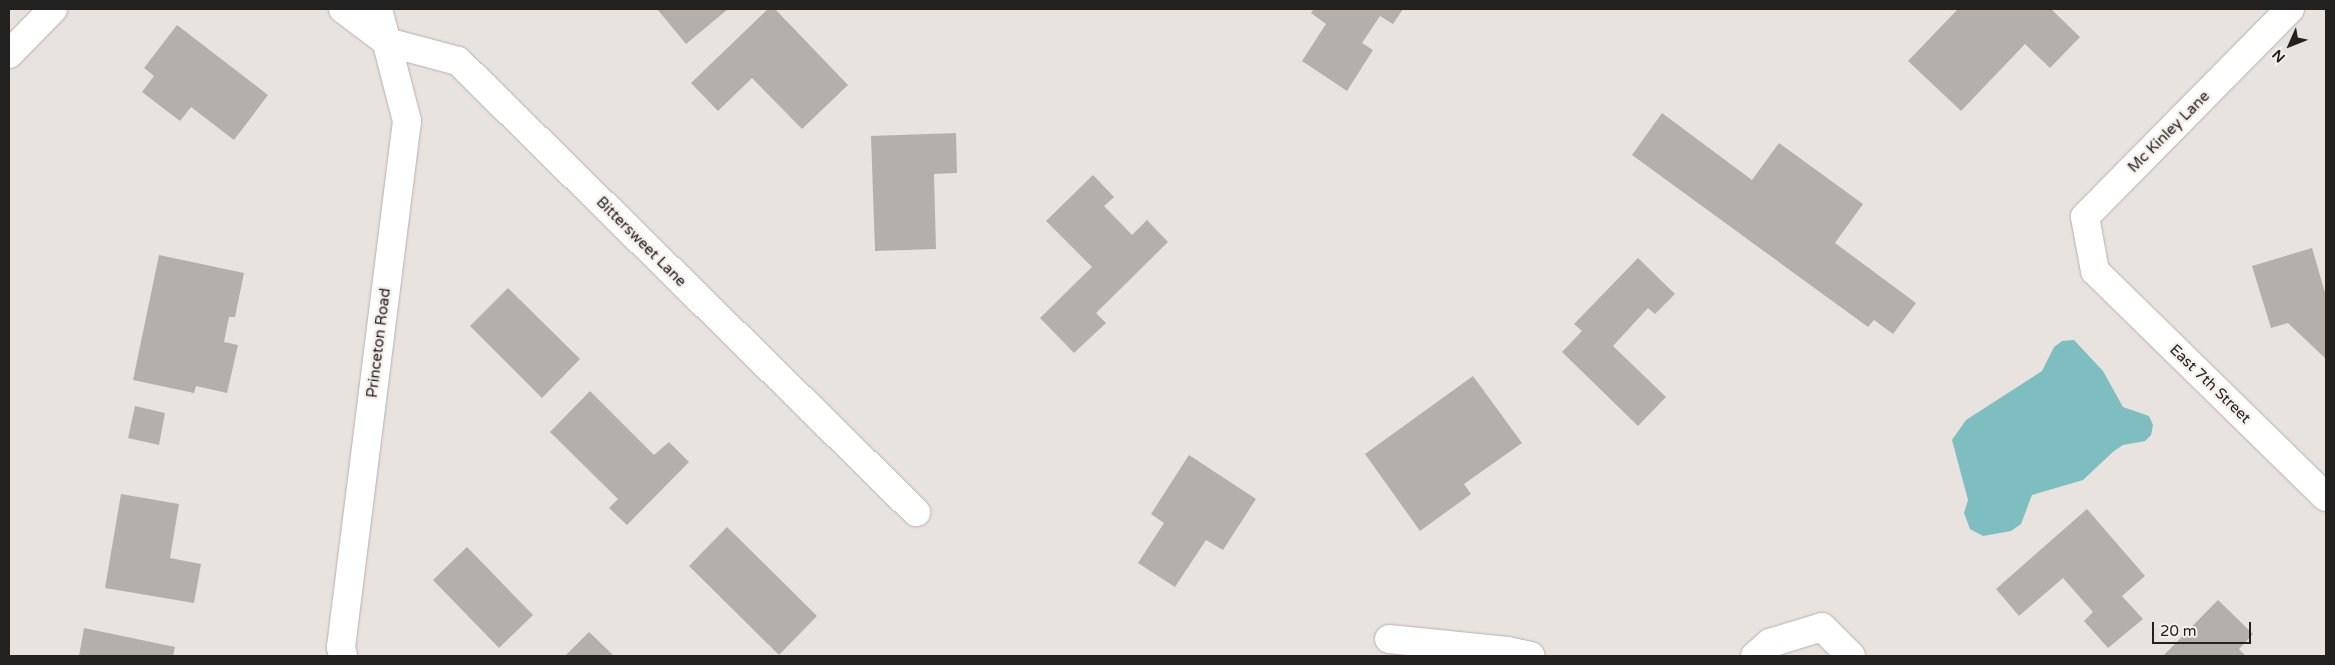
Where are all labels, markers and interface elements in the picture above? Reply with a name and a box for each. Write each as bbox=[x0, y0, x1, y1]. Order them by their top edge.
north arrow bbox=[2265, 20, 2315, 70]
text: N bbox=[2269, 46, 2289, 66]
street label: Mc Kinley Lane bbox=[2124, 87, 2214, 177]
street label: Bittersweet Lane bbox=[592, 193, 690, 291]
street label: Princeton Road bbox=[363, 287, 395, 399]
street label: East 7th Street bbox=[2166, 341, 2254, 427]
scale bar bbox=[2155, 612, 2254, 644]
text: 20 m bbox=[2160, 622, 2197, 640]

